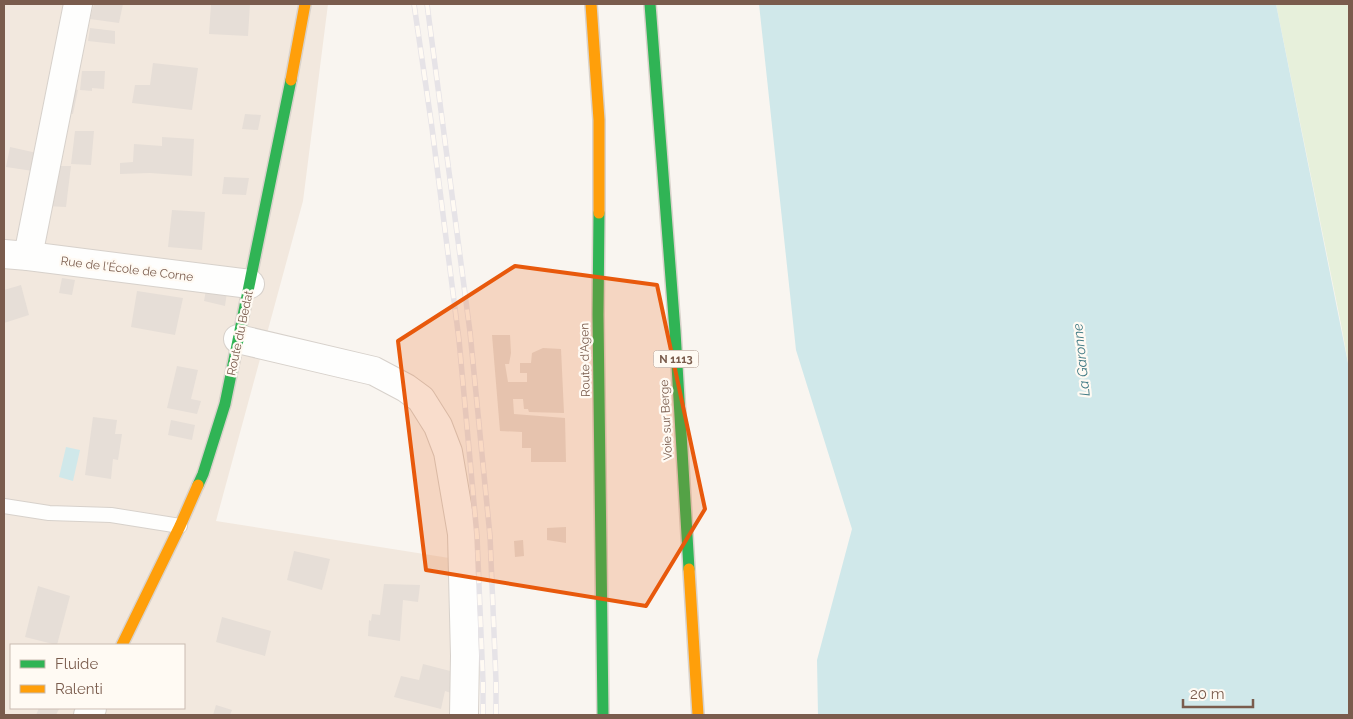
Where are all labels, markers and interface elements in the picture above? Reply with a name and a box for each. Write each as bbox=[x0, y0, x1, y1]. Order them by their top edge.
street label: Rue de l'École de Corne bbox=[60, 254, 194, 284]
street label: Route du Bedat bbox=[224, 289, 256, 377]
water label: La Garonne bbox=[1069, 322, 1093, 397]
street label: Route d'Agen bbox=[577, 323, 593, 397]
road number: N 1113 bbox=[654, 350, 698, 368]
street label: Voie sur Berge bbox=[657, 379, 675, 461]
legend bbox=[10, 644, 185, 709]
text: Fluide bbox=[55, 655, 98, 673]
scale bar bbox=[1183, 676, 1253, 708]
text: Ralenti bbox=[55, 680, 103, 698]
text: 20 m bbox=[1190, 685, 1225, 703]

